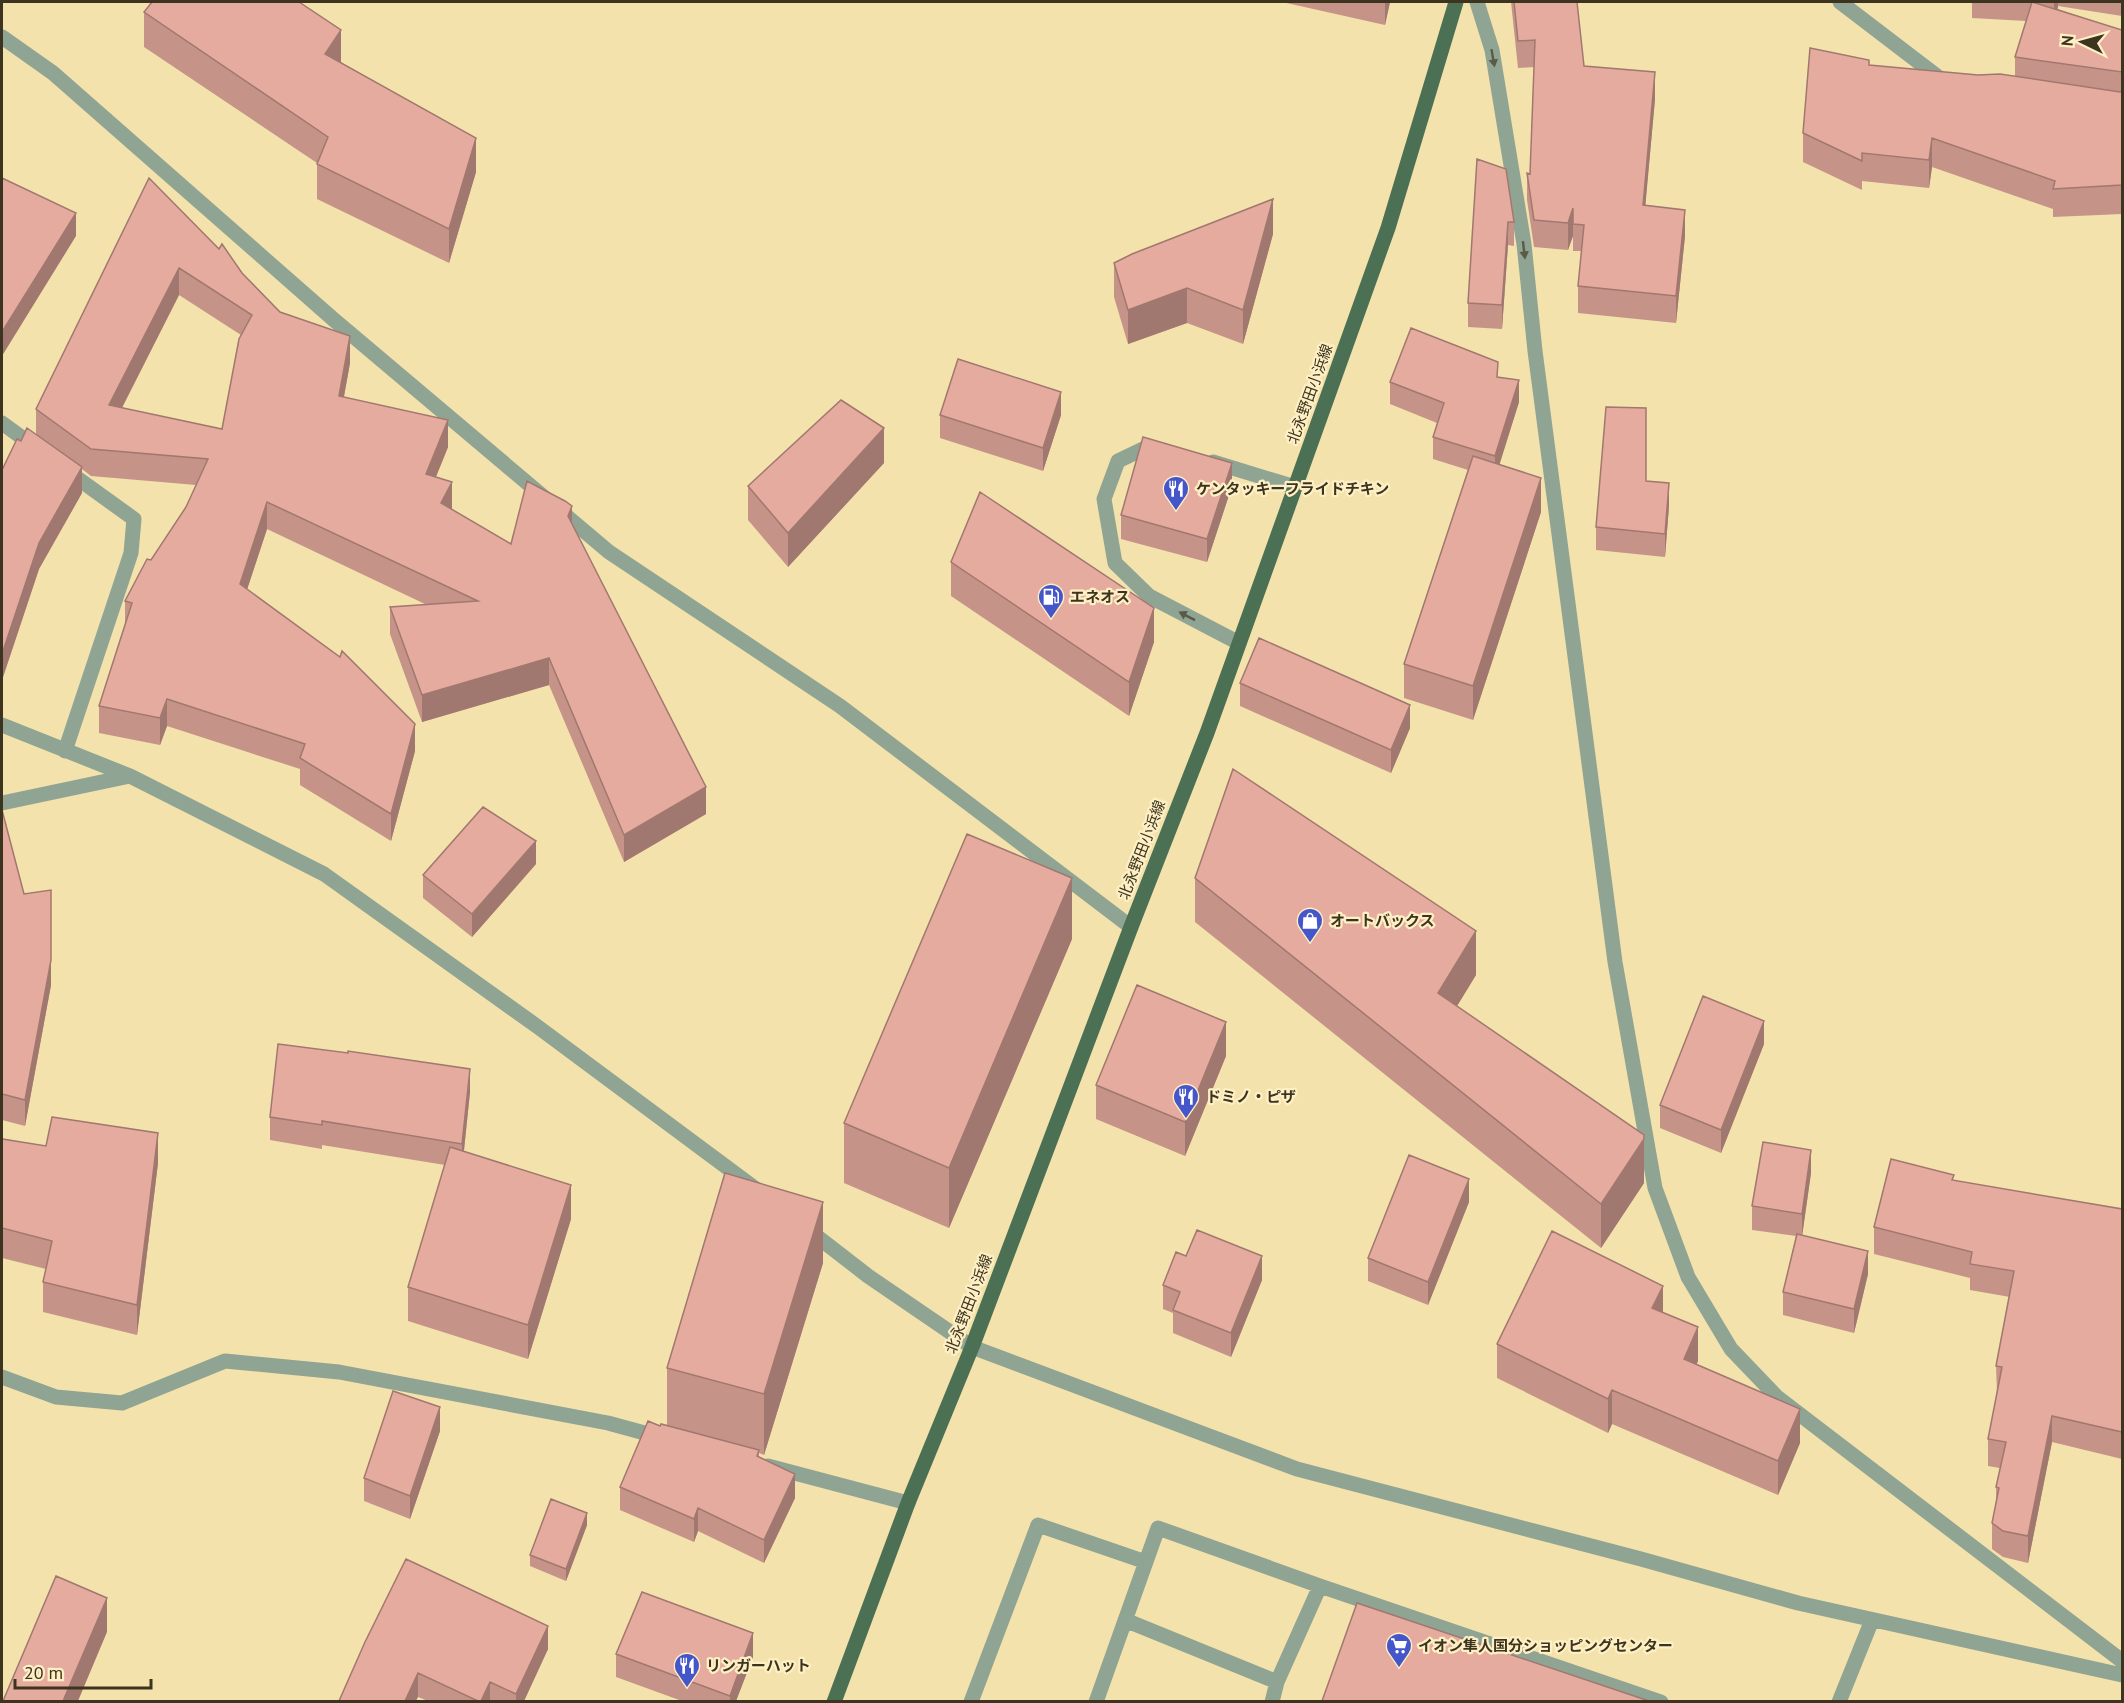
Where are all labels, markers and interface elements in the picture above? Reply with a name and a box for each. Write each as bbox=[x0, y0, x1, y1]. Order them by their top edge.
north arrow bbox=[2052, 12, 2112, 72]
text: N bbox=[2057, 35, 2077, 47]
one-way arrow bbox=[1489, 48, 1498, 67]
one-way arrow bbox=[1519, 241, 1529, 260]
street label: 北永野田小浜線 bbox=[1283, 341, 1336, 446]
restaurant icon: ケンタッキーフライドチキン bbox=[1161, 474, 1191, 512]
place label: ケンタッキーフライドチキン bbox=[1196, 479, 1389, 498]
fuel station icon: エネオス bbox=[1036, 582, 1066, 620]
place label: エネオス bbox=[1070, 587, 1130, 606]
one-way arrow bbox=[1178, 611, 1195, 621]
street label: 北永野田小浜線 bbox=[1114, 797, 1169, 902]
shop icon: オートバックス bbox=[1295, 906, 1325, 944]
place label: オートバックス bbox=[1330, 911, 1435, 930]
restaurant icon: ドミノ・ピザ bbox=[1171, 1082, 1201, 1120]
place label: ドミノ・ピザ bbox=[1206, 1087, 1296, 1106]
street label: 北永野田小浜線 bbox=[941, 1251, 996, 1356]
supermarket icon: イオン隼人国分ショッピングセンター bbox=[1384, 1631, 1414, 1669]
place label: イオン隼人国分ショッピングセンター bbox=[1418, 1636, 1673, 1655]
restaurant icon: リンガーハット bbox=[672, 1651, 702, 1689]
scale bar bbox=[15, 1652, 152, 1690]
place label: リンガーハット bbox=[706, 1656, 811, 1675]
text: 20 m bbox=[24, 1661, 63, 1684]

